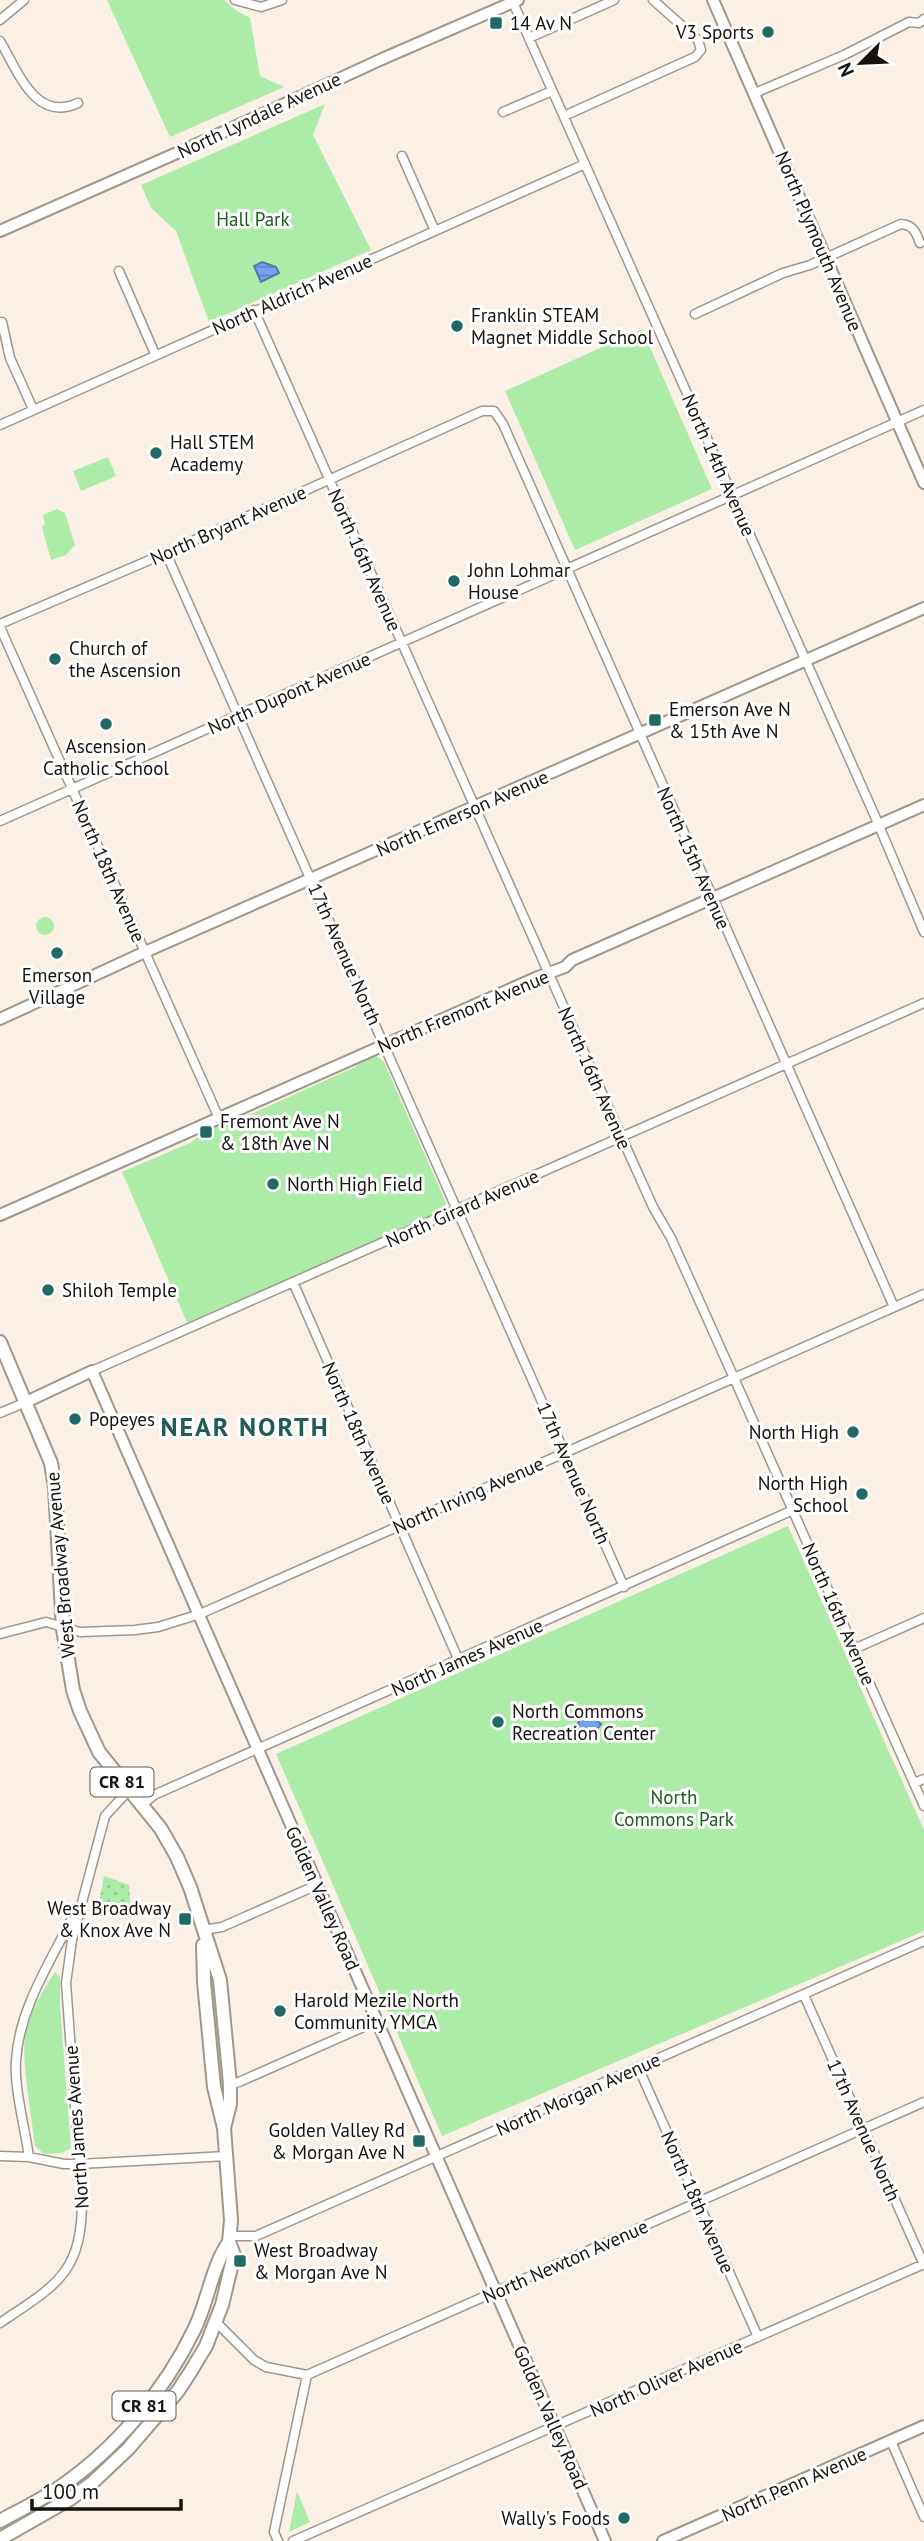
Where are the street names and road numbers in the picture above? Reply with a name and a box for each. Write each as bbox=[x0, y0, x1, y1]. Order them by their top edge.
street label: North Lyndale Avenue bbox=[173, 67, 345, 163]
street label: North Plymouth Avenue bbox=[770, 147, 868, 335]
street label: North Aldrich Avenue bbox=[208, 248, 376, 340]
street label: North 14th Avenue bbox=[677, 390, 761, 540]
street label: North Bryant Avenue bbox=[146, 480, 310, 570]
street label: North 16th Avenue bbox=[323, 485, 407, 635]
street label: North Dupont Avenue bbox=[204, 646, 374, 740]
street label: North Emerson Avenue bbox=[372, 764, 552, 862]
street label: North 15th Avenue bbox=[652, 783, 736, 933]
street label: North 18th Avenue bbox=[67, 796, 151, 946]
street label: 17th Avenue North bbox=[303, 879, 387, 1029]
street label: North Fremont Avenue bbox=[374, 964, 552, 1058]
street label: North 16th Avenue bbox=[553, 1003, 637, 1153]
street label: North Girard Avenue bbox=[382, 1163, 542, 1253]
street label: North 18th Avenue bbox=[317, 1358, 401, 1508]
street label: 17th Avenue North bbox=[532, 1398, 616, 1548]
street label: North Irving Avenue bbox=[389, 1451, 547, 1539]
street label: West Broadway Avenue bbox=[40, 1471, 80, 1659]
street label: North 16th Avenue bbox=[797, 1539, 881, 1689]
street label: North James Avenue bbox=[387, 1613, 547, 1701]
road number: CR 81 bbox=[90, 1768, 154, 1797]
street label: Golden Valley Road bbox=[280, 1822, 366, 1974]
street label: North James Avenue bbox=[58, 2044, 94, 2210]
street label: North Morgan Avenue bbox=[492, 2047, 664, 2141]
street label: 17th Avenue North bbox=[822, 2055, 906, 2205]
street label: North 18th Avenue bbox=[656, 2127, 740, 2277]
street label: North Newton Avenue bbox=[478, 2214, 652, 2308]
street label: North Oliver Avenue bbox=[586, 2334, 746, 2422]
street label: Golden Valley Road bbox=[508, 2341, 594, 2493]
road number: CR 81 bbox=[113, 2392, 176, 2420]
street label: North Penn Avenue bbox=[718, 2441, 870, 2527]

